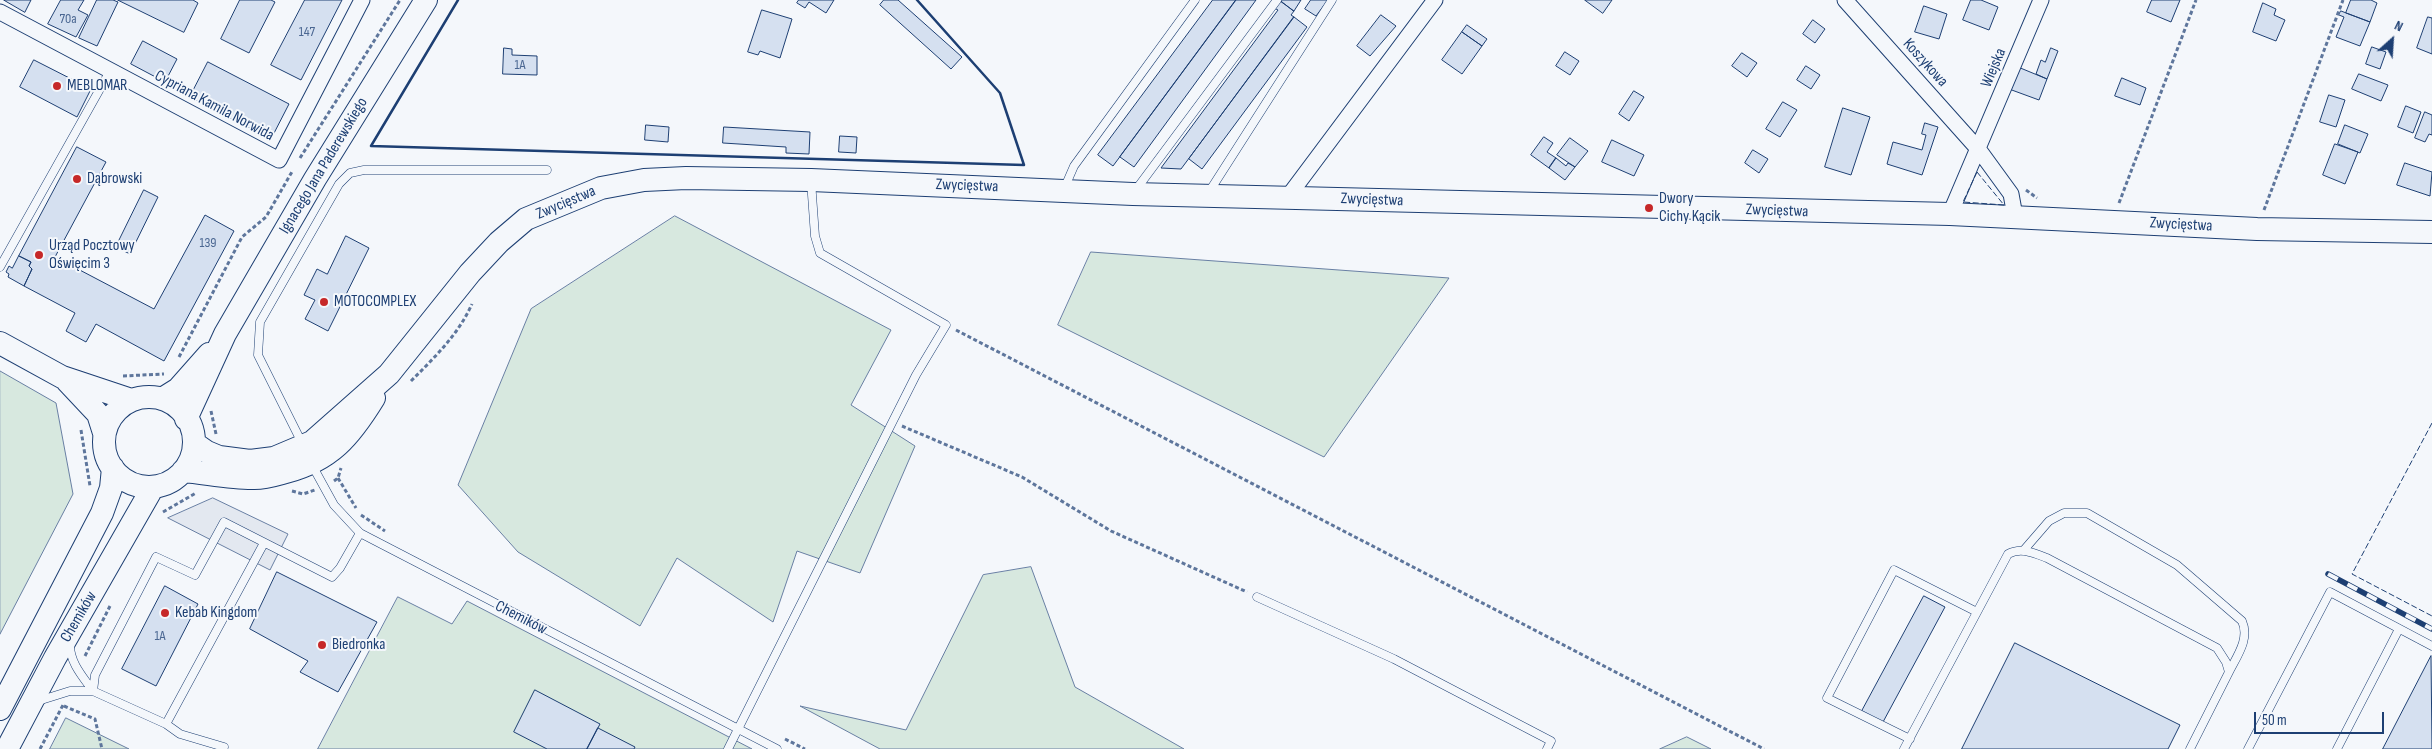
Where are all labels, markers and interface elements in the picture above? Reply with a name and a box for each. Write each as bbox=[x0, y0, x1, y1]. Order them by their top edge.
house number: 70a bbox=[59, 11, 77, 27]
north arrow bbox=[2367, 15, 2417, 65]
text: N bbox=[2392, 17, 2406, 35]
house number: 147 bbox=[299, 24, 315, 40]
street label: Koszykowa bbox=[1898, 35, 1952, 91]
street label: Wiejska bbox=[1977, 46, 2011, 90]
house number: 1A bbox=[514, 57, 526, 73]
street label: Cypriana Kamila Norwida bbox=[151, 66, 277, 146]
place label: MEBLOMAR bbox=[67, 76, 127, 96]
marker: MEBLOMAR bbox=[51, 80, 63, 92]
street label: Ignacego Jana Paderewskiego bbox=[276, 94, 372, 238]
place label: Dąbrowski bbox=[87, 169, 142, 189]
marker: Dąbrowski bbox=[71, 173, 83, 185]
street label: Zwycięstwa bbox=[935, 175, 999, 197]
street label: Zwycięstwa bbox=[533, 182, 599, 224]
street label: Zwycięstwa bbox=[1340, 189, 1404, 211]
place label: Dwory Cichy Kącik bbox=[1659, 189, 1720, 227]
street label: Zwycięstwa bbox=[1745, 200, 1809, 222]
marker: Dwory Cichy Kącik bbox=[1643, 202, 1655, 214]
street label: Zwycięstwa bbox=[2149, 214, 2213, 236]
house number: 139 bbox=[200, 235, 216, 251]
place label: Urząd Pocztowy Oświęcim 3 bbox=[49, 236, 135, 274]
marker: Urząd Pocztowy Oświęcim 3 bbox=[33, 249, 45, 261]
place label: MOTOCOMPLEX bbox=[334, 292, 416, 312]
marker: MOTOCOMPLEX bbox=[318, 296, 330, 308]
street label: Chemików bbox=[57, 588, 101, 646]
street label: Chemików bbox=[492, 597, 550, 639]
place label: Kebab Kingdom bbox=[175, 603, 257, 623]
marker: Kebab Kingdom bbox=[159, 607, 171, 619]
house number: 1A bbox=[154, 628, 166, 644]
place label: Biedronka bbox=[332, 635, 385, 655]
marker: Biedronka bbox=[316, 639, 328, 651]
scale bar bbox=[2257, 702, 2387, 734]
text: 50 m bbox=[2262, 711, 2287, 730]

